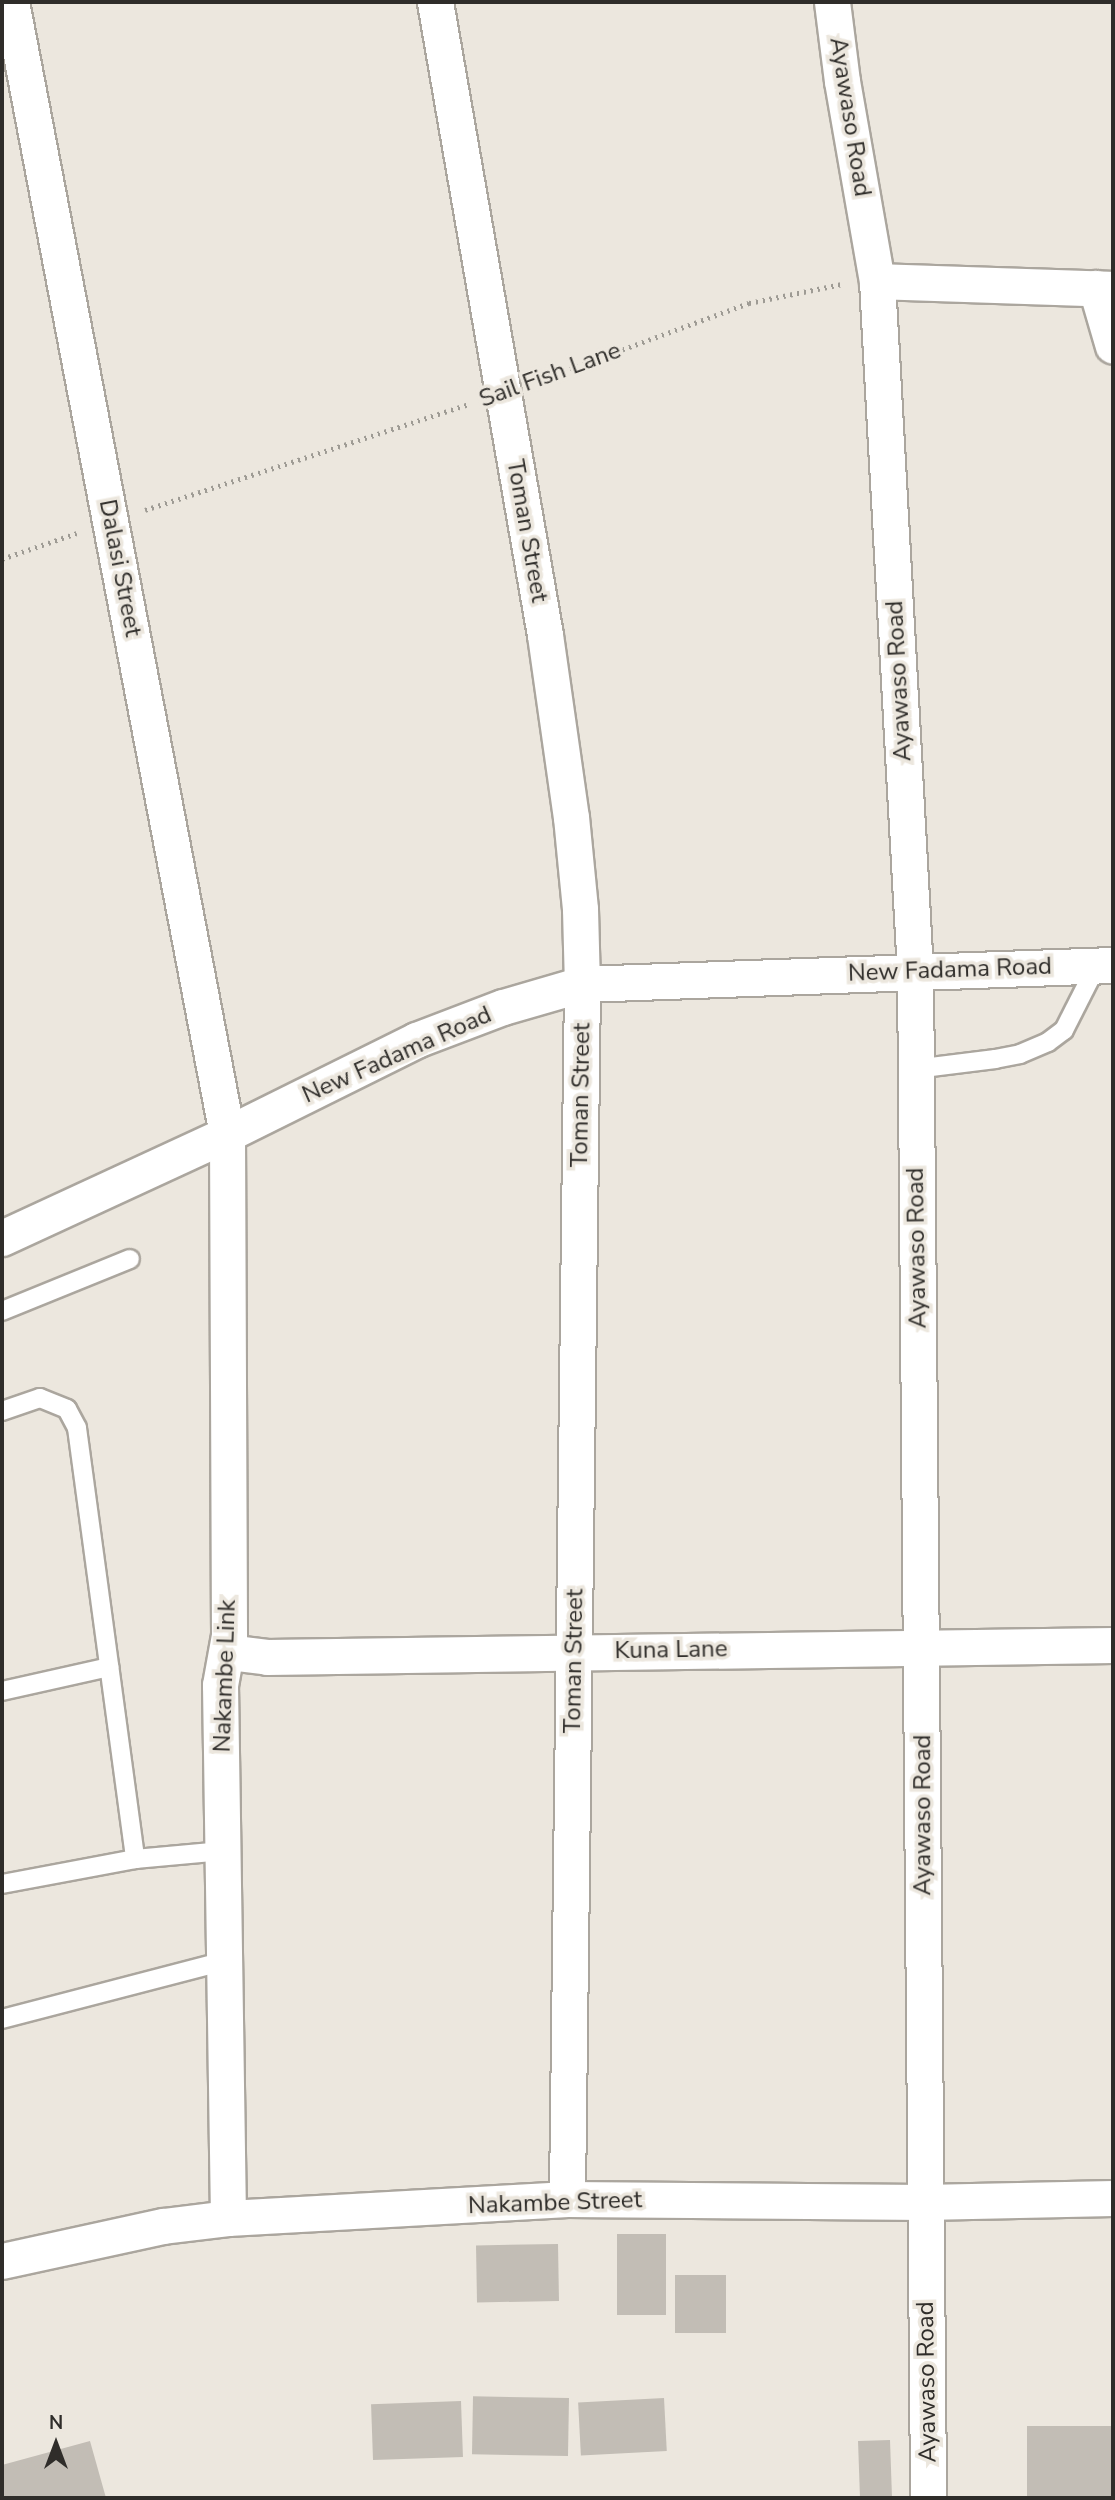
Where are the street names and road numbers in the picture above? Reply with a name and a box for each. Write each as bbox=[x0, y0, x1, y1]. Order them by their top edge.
street label: Ayawaso Road bbox=[823, 35, 877, 199]
street label: Sail Fish Lane bbox=[475, 336, 625, 414]
street label: Toman Street bbox=[500, 457, 554, 605]
street label: Dalasi Street bbox=[93, 497, 147, 639]
street label: Ayawaso Road bbox=[880, 600, 918, 762]
street label: New Fadama Road bbox=[848, 952, 1052, 988]
street label: New Fadama Road bbox=[298, 1000, 496, 1110]
street label: Toman Street bbox=[565, 1023, 597, 1167]
street label: Ayawaso Road bbox=[901, 1167, 933, 1329]
street label: Toman Street bbox=[558, 1589, 590, 1733]
street label: Nakambe Link bbox=[208, 1599, 242, 1753]
street label: Kuna Lane bbox=[614, 1635, 728, 1665]
street label: Ayawaso Road bbox=[909, 1734, 937, 1896]
street label: Nakambe Street bbox=[468, 2186, 642, 2220]
street label: Ayawaso Road bbox=[911, 2301, 943, 2463]

